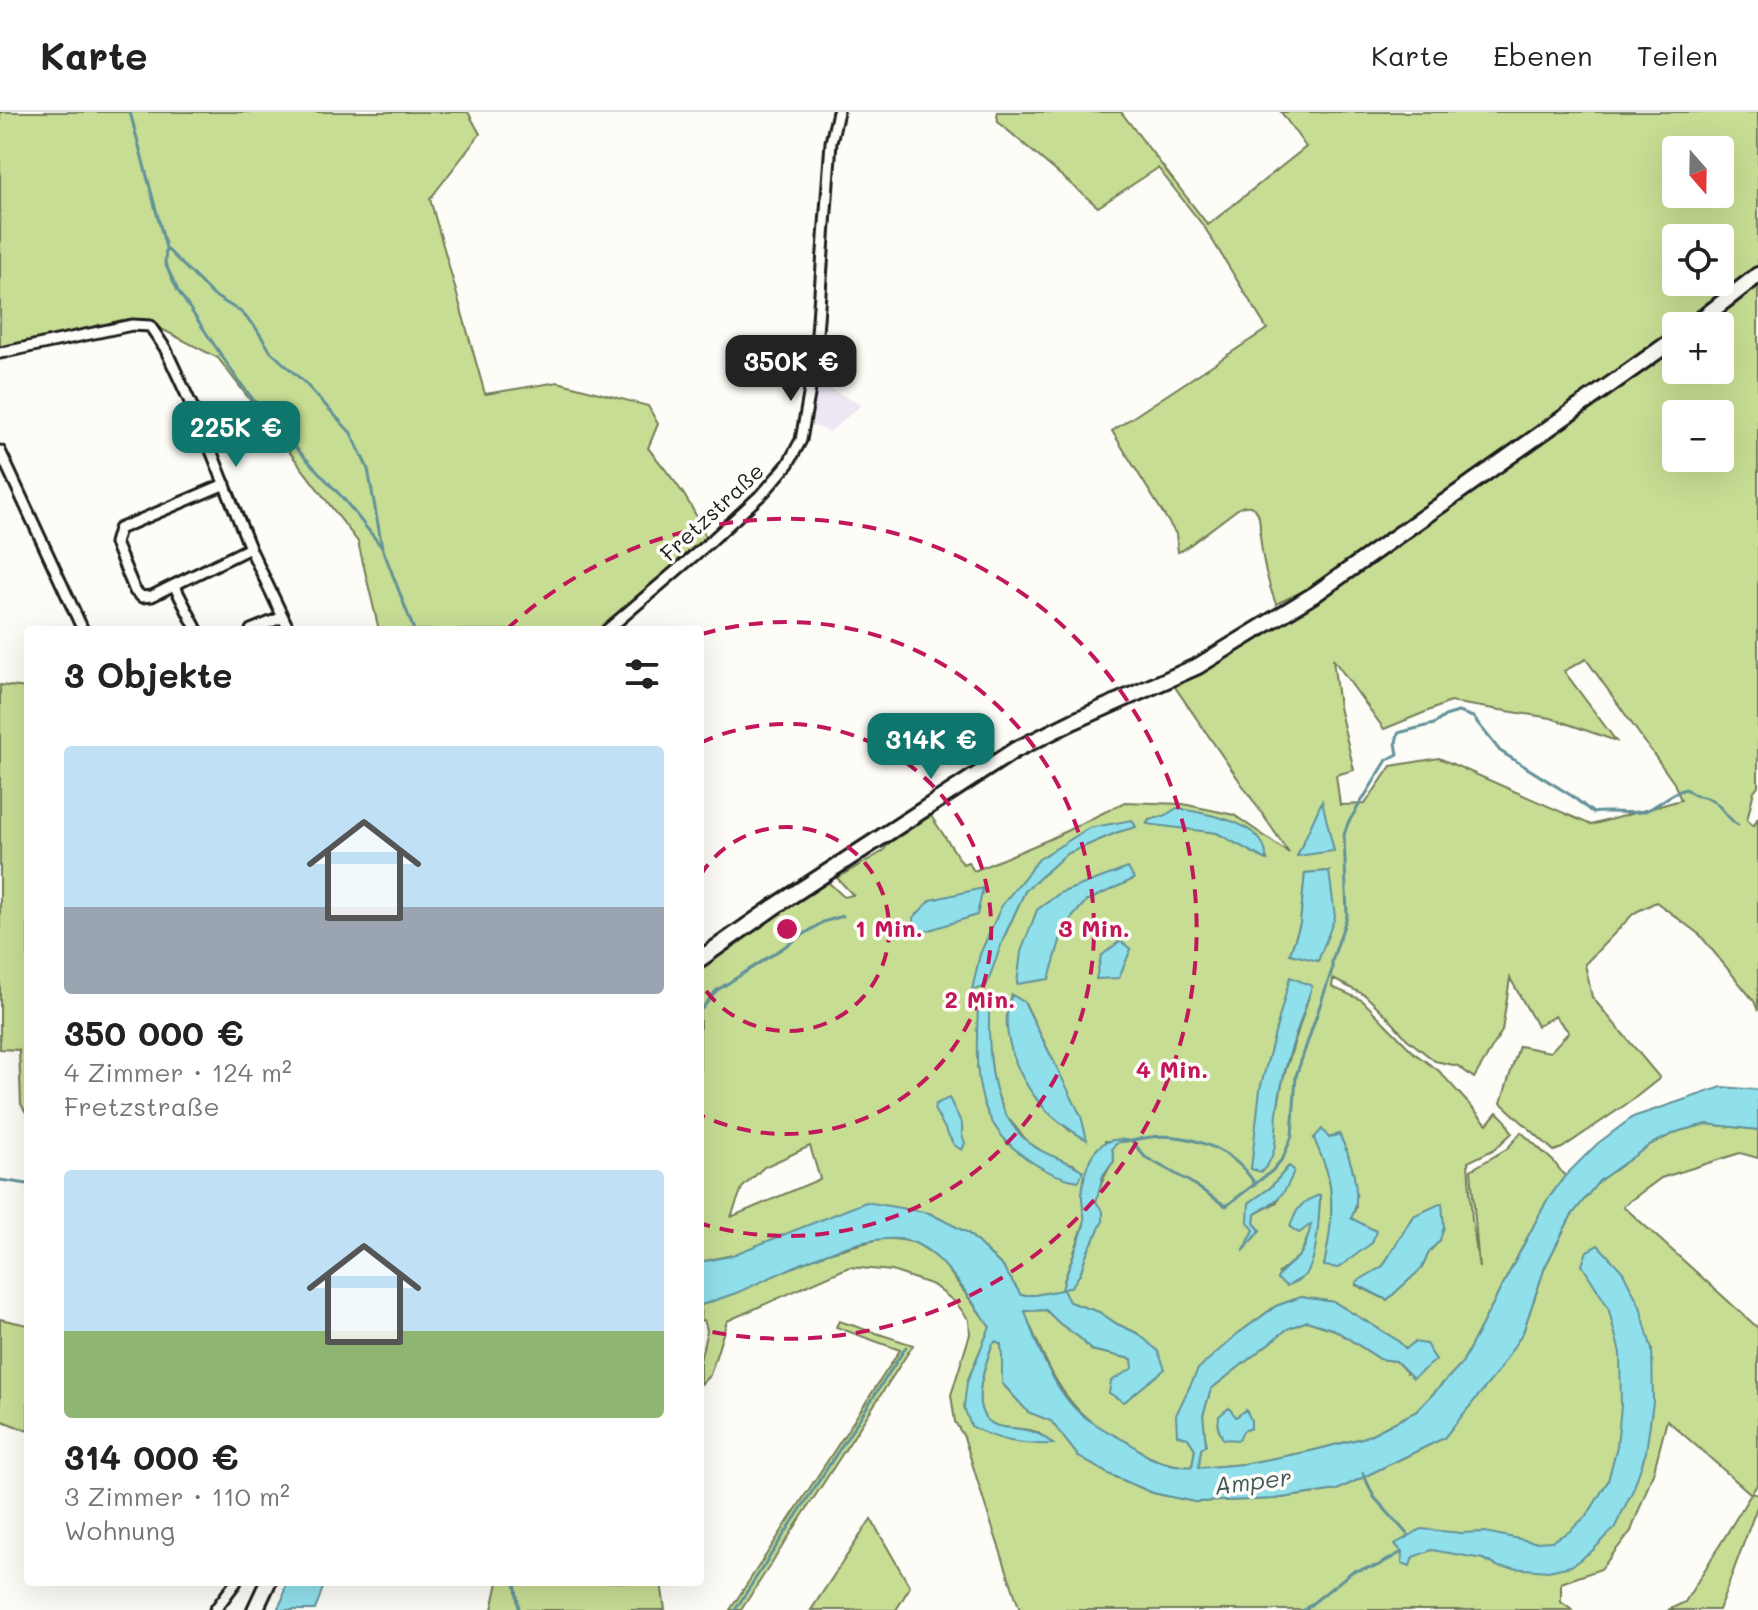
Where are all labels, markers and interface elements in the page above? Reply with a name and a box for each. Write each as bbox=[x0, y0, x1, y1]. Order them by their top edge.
text: Karte bbox=[40, 30, 148, 80]
text: Karte bbox=[1371, 37, 1449, 73]
text: Ebenen bbox=[1493, 37, 1593, 73]
text: Teilen bbox=[1637, 37, 1718, 73]
north arrow bbox=[1662, 136, 1734, 208]
map controls bbox=[1662, 136, 1734, 472]
button: locate bbox=[1662, 224, 1734, 296]
button: + bbox=[1662, 312, 1734, 384]
pin: 350K € bbox=[726, 335, 856, 403]
text: 350K € bbox=[743, 344, 839, 378]
button: − bbox=[1662, 400, 1734, 472]
pin: 225K € bbox=[171, 401, 301, 469]
text: 225K € bbox=[190, 410, 282, 444]
street label: Fretzstraße bbox=[654, 456, 770, 567]
text: 3 Objekte bbox=[64, 652, 233, 697]
icon: filters bbox=[620, 652, 664, 696]
pin: 314K € bbox=[866, 713, 996, 781]
text: 314K € bbox=[885, 722, 977, 756]
icon: home bbox=[292, 798, 436, 942]
text: 1 Min. bbox=[855, 912, 923, 943]
text: 3 Min. bbox=[1058, 912, 1130, 943]
centre of rings bbox=[773, 915, 801, 943]
text: 2 Min. bbox=[945, 983, 1015, 1014]
text: 350 000 € bbox=[64, 1010, 244, 1055]
text: 4 Min. bbox=[1136, 1053, 1208, 1084]
text: 4 Zimmer · 124 m² bbox=[64, 1055, 292, 1089]
text: Fretzstraße bbox=[64, 1089, 219, 1123]
icon: home bbox=[292, 1222, 436, 1366]
text: 314 000 € bbox=[64, 1434, 239, 1479]
water label: Amper bbox=[1212, 1460, 1293, 1501]
text: 3 Zimmer · 110 m² bbox=[64, 1479, 290, 1513]
text: Wohnung bbox=[64, 1513, 175, 1547]

